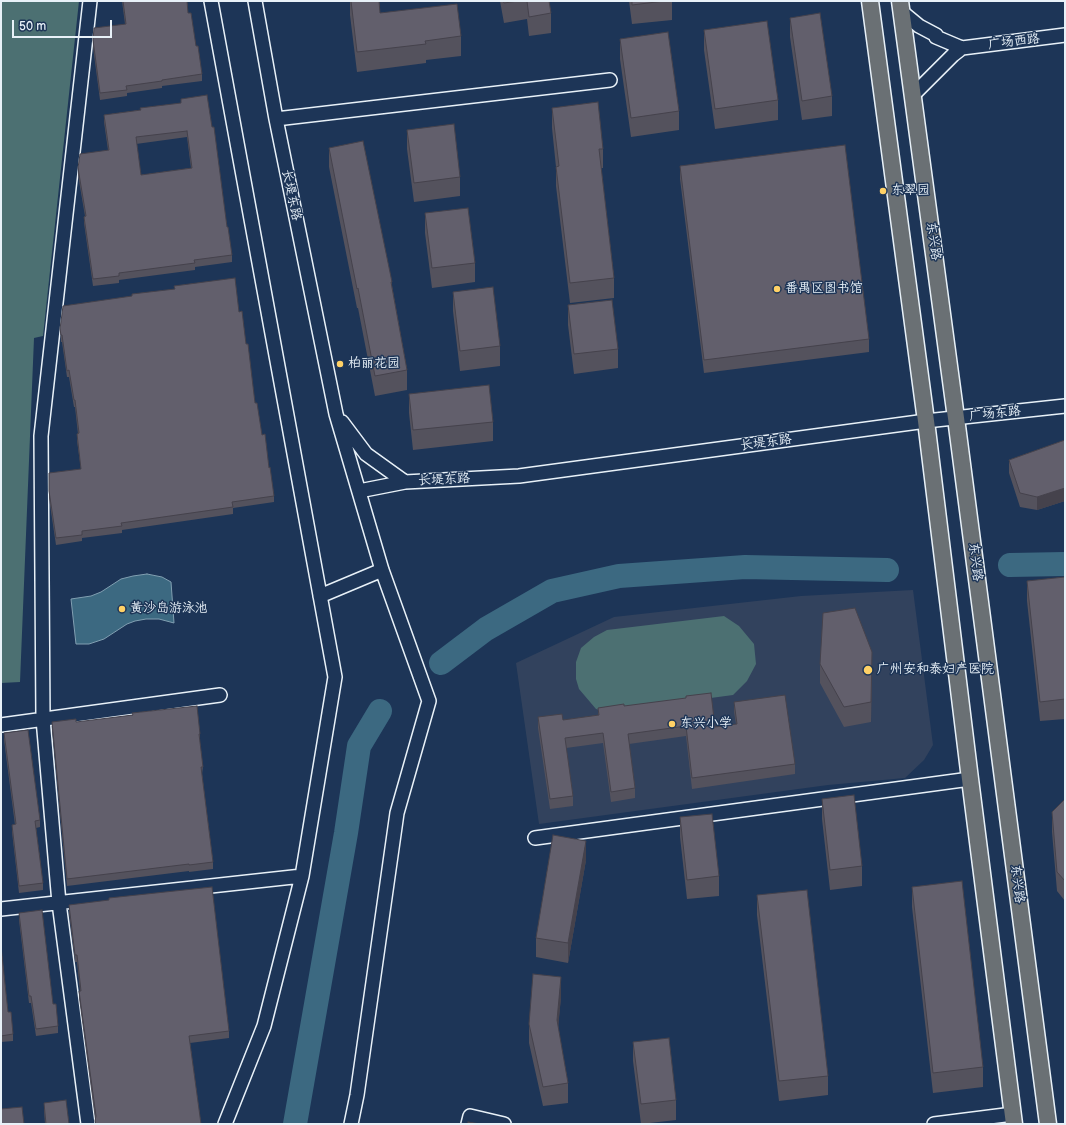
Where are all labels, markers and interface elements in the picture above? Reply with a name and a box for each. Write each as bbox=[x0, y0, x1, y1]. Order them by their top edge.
scale bar bbox=[14, 12, 114, 38]
text: 50 m bbox=[19, 19, 46, 34]
street label: 广场西路 bbox=[987, 31, 1041, 53]
street label: 长堤东路 bbox=[278, 168, 304, 222]
place label: 东翠园 bbox=[891, 183, 930, 199]
marker: 东翠园 bbox=[878, 186, 888, 196]
street label: 东兴路 bbox=[923, 221, 943, 261]
place label: 番禺区图书馆 bbox=[785, 281, 863, 297]
marker: 番禺区图书馆 bbox=[772, 284, 782, 294]
place label: 柏丽花园 bbox=[348, 356, 400, 372]
marker: 柏丽花园 bbox=[335, 359, 345, 369]
street label: 广场东路 bbox=[968, 404, 1022, 424]
street label: 长堤东路 bbox=[739, 432, 793, 454]
street label: 长堤东路 bbox=[418, 471, 470, 489]
street label: 东兴路 bbox=[965, 542, 985, 582]
place label: 黄沙岛游泳池 bbox=[130, 601, 208, 617]
marker: 黄沙岛游泳池 bbox=[117, 604, 127, 614]
place label: 广州安和泰妇产医院 bbox=[877, 662, 994, 678]
marker: 广州安和泰妇产医院 bbox=[862, 664, 874, 676]
place label: 东兴小学 bbox=[680, 716, 732, 732]
marker: 东兴小学 bbox=[667, 719, 677, 729]
street label: 东兴路 bbox=[1007, 864, 1027, 904]

